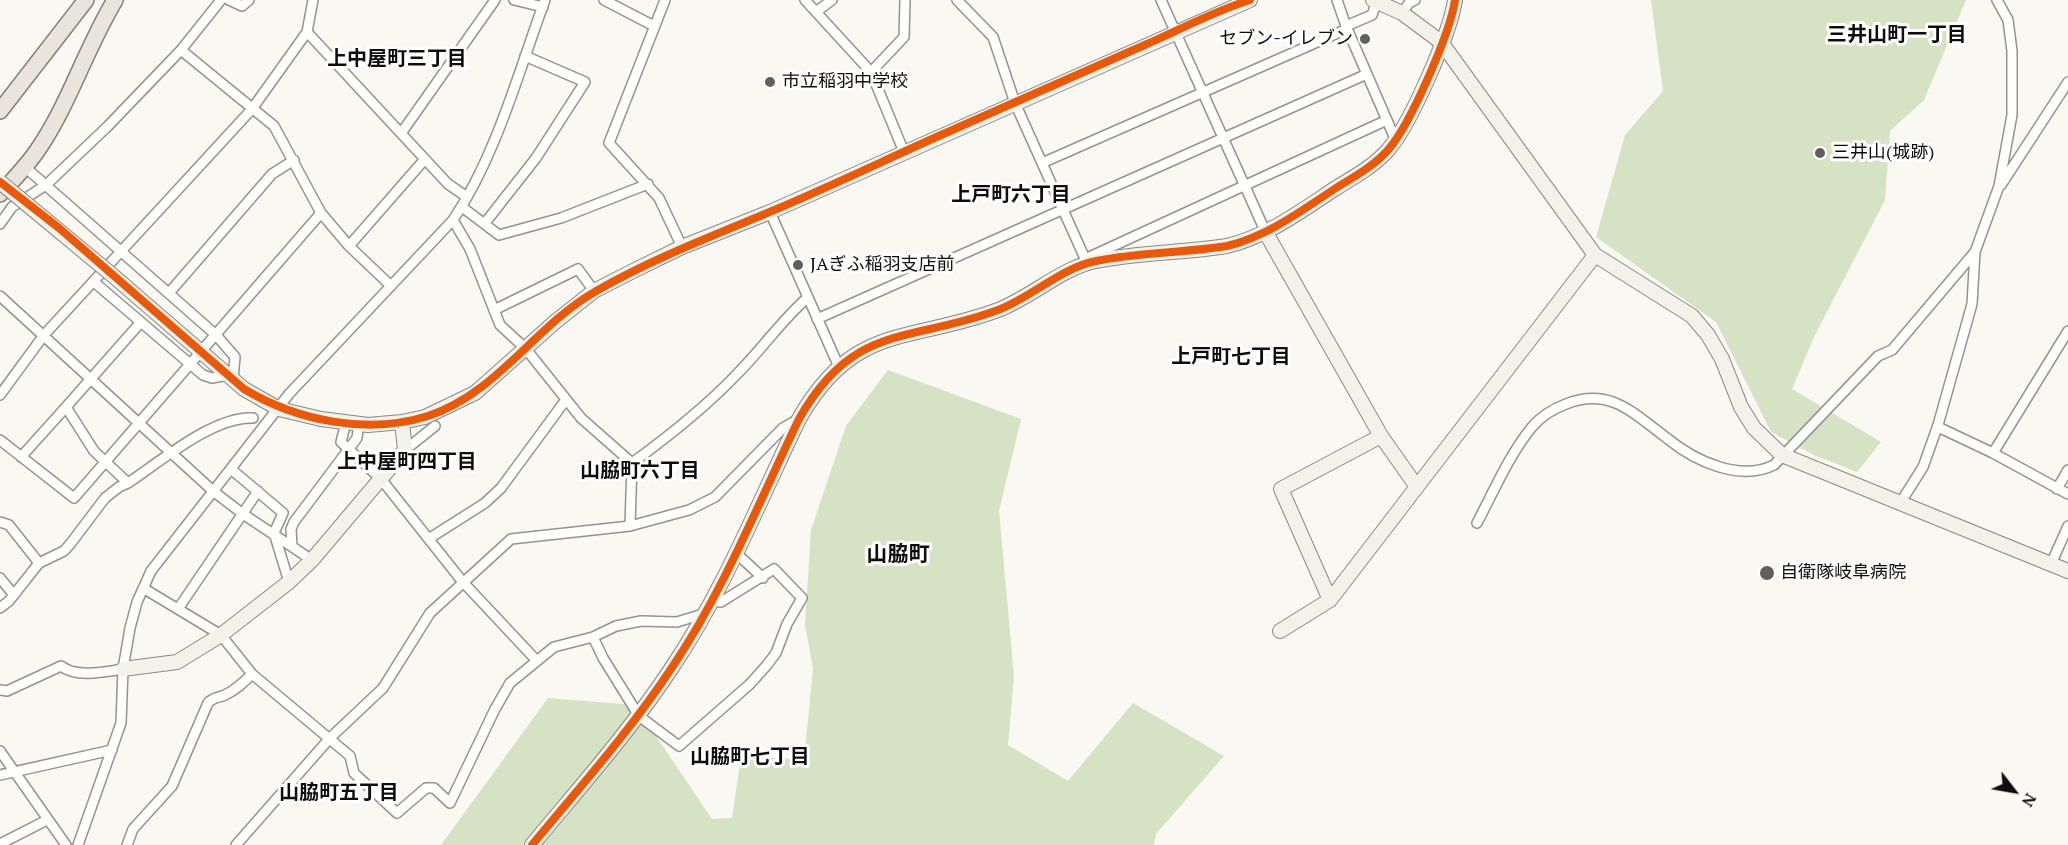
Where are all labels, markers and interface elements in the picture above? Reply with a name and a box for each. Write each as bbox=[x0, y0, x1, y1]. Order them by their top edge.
district label: 三井山町一丁目 bbox=[1827, 23, 1967, 47]
place label: セブン-イレブン bbox=[1219, 28, 1353, 50]
marker: セブン-イレブン bbox=[1358, 32, 1372, 46]
district label: 上中屋町三丁目 bbox=[327, 47, 467, 71]
place label: 市立稲羽中学校 bbox=[782, 71, 908, 93]
marker: 市立稲羽中学校 bbox=[763, 75, 777, 89]
place label: 三井山(城跡) bbox=[1832, 142, 1934, 164]
marker: 三井山(城跡) bbox=[1813, 146, 1827, 160]
district label: 上戸町六丁目 bbox=[951, 183, 1071, 207]
place label: JAぎふ稲羽支店前 bbox=[810, 254, 954, 276]
marker: JAぎふ稲羽支店前 bbox=[791, 258, 805, 272]
district label: 上戸町七丁目 bbox=[1171, 345, 1291, 369]
district label: 上中屋町四丁目 bbox=[337, 450, 477, 474]
district label: 山脇町六丁目 bbox=[580, 459, 700, 483]
district label: 山脇町 bbox=[867, 542, 929, 568]
place label: 自衛隊岐阜病院 bbox=[1780, 562, 1906, 584]
marker: 自衛隊岐阜病院 bbox=[1758, 564, 1776, 582]
district label: 山脇町七丁目 bbox=[690, 745, 810, 769]
north arrow bbox=[1984, 761, 2044, 821]
district label: 山脇町五丁目 bbox=[279, 781, 399, 805]
text: N bbox=[2017, 789, 2042, 811]

